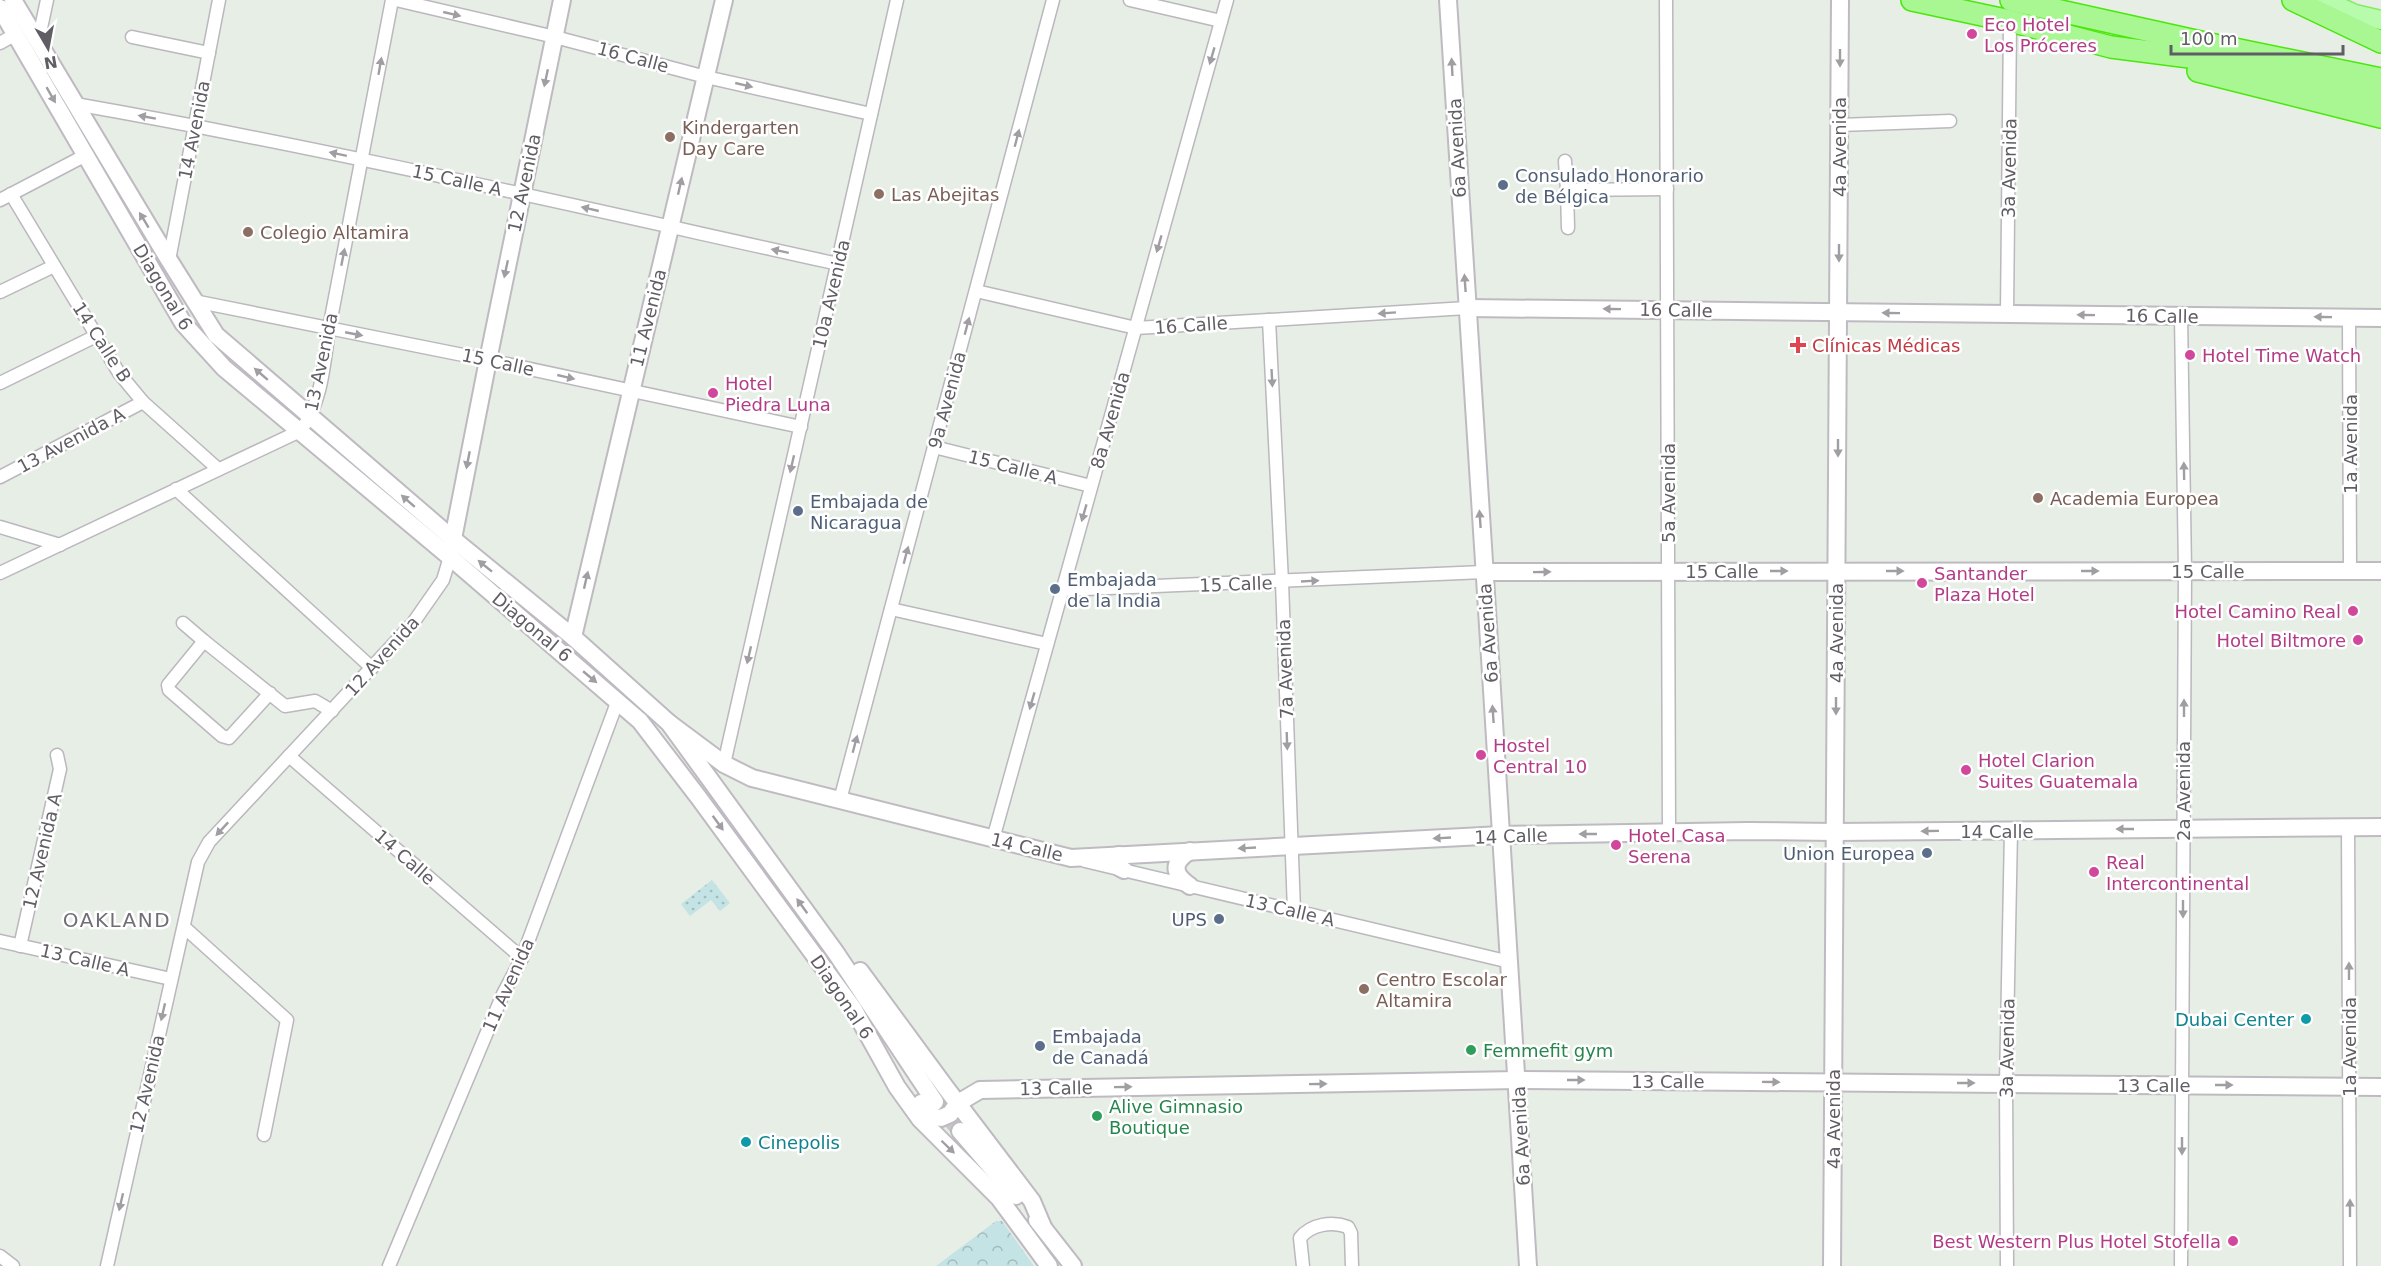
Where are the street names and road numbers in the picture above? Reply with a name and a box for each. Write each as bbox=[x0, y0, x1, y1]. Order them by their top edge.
street label: 16 Calle bbox=[595, 37, 671, 77]
street label: 14 Avenida bbox=[174, 79, 214, 181]
street label: 6a Avenida bbox=[1444, 97, 1470, 199]
street label: 4a Avenida bbox=[1829, 97, 1850, 197]
street label: 3a Avenida bbox=[1998, 118, 2020, 218]
street label: 12 Avenida bbox=[503, 132, 545, 234]
street label: 15 Calle A bbox=[410, 160, 505, 200]
street label: 10a Avenida bbox=[808, 237, 854, 351]
street label: Diagonal 6 bbox=[129, 240, 197, 334]
street label: 11 Avenida bbox=[626, 267, 670, 369]
street label: 14 Calle B bbox=[68, 298, 136, 386]
street label: 16 Calle bbox=[1639, 299, 1713, 321]
street label: 16 Calle bbox=[2125, 305, 2199, 327]
street label: 13 Avenida bbox=[300, 311, 342, 413]
street label: 16 Calle bbox=[1154, 312, 1228, 338]
street label: 15 Calle bbox=[460, 344, 536, 380]
street label: 9a Avenida bbox=[924, 349, 970, 451]
street label: 8a Avenida bbox=[1086, 369, 1134, 471]
street label: 1a Avenida bbox=[2340, 394, 2361, 494]
street label: 13 Avenida A bbox=[14, 403, 129, 477]
street label: 5a Avenida bbox=[1658, 443, 1679, 543]
street label: 15 Calle A bbox=[966, 446, 1061, 488]
street label: 15 Calle bbox=[1685, 561, 1759, 582]
street label: 15 Calle bbox=[2171, 561, 2245, 582]
street label: 15 Calle bbox=[1199, 572, 1273, 596]
street label: 6a Avenida bbox=[1474, 582, 1502, 684]
street label: 4a Avenida bbox=[1826, 583, 1847, 683]
street label: Diagonal 6 bbox=[488, 588, 576, 666]
street label: 12 Avenida bbox=[341, 612, 423, 700]
street label: 7a Avenida bbox=[1273, 619, 1297, 719]
street label: 2a Avenida bbox=[2173, 741, 2194, 841]
street label: 12 Avenida A bbox=[18, 790, 66, 911]
street label: 14 Calle bbox=[1960, 821, 2034, 842]
street label: 14 Calle bbox=[1474, 824, 1548, 848]
street label: 14 Calle bbox=[370, 825, 440, 889]
street label: 14 Calle bbox=[989, 829, 1065, 865]
street label: 13 Calle A bbox=[1243, 889, 1338, 931]
street label: 11 Avenida bbox=[478, 935, 538, 1035]
street label: 13 Calle A bbox=[38, 939, 133, 981]
street label: Diagonal 6 bbox=[806, 951, 878, 1043]
street label: 1a Avenida bbox=[2339, 997, 2360, 1097]
street label: 3a Avenida bbox=[1996, 998, 2018, 1098]
street label: 12 Avenida bbox=[125, 1033, 169, 1135]
street label: 4a Avenida bbox=[1823, 1069, 1844, 1169]
street label: 13 Calle bbox=[1631, 1071, 1705, 1092]
street label: 13 Calle bbox=[2117, 1075, 2191, 1096]
street label: 13 Calle bbox=[1019, 1077, 1093, 1099]
street label: 6a Avenida bbox=[1508, 1085, 1534, 1187]

